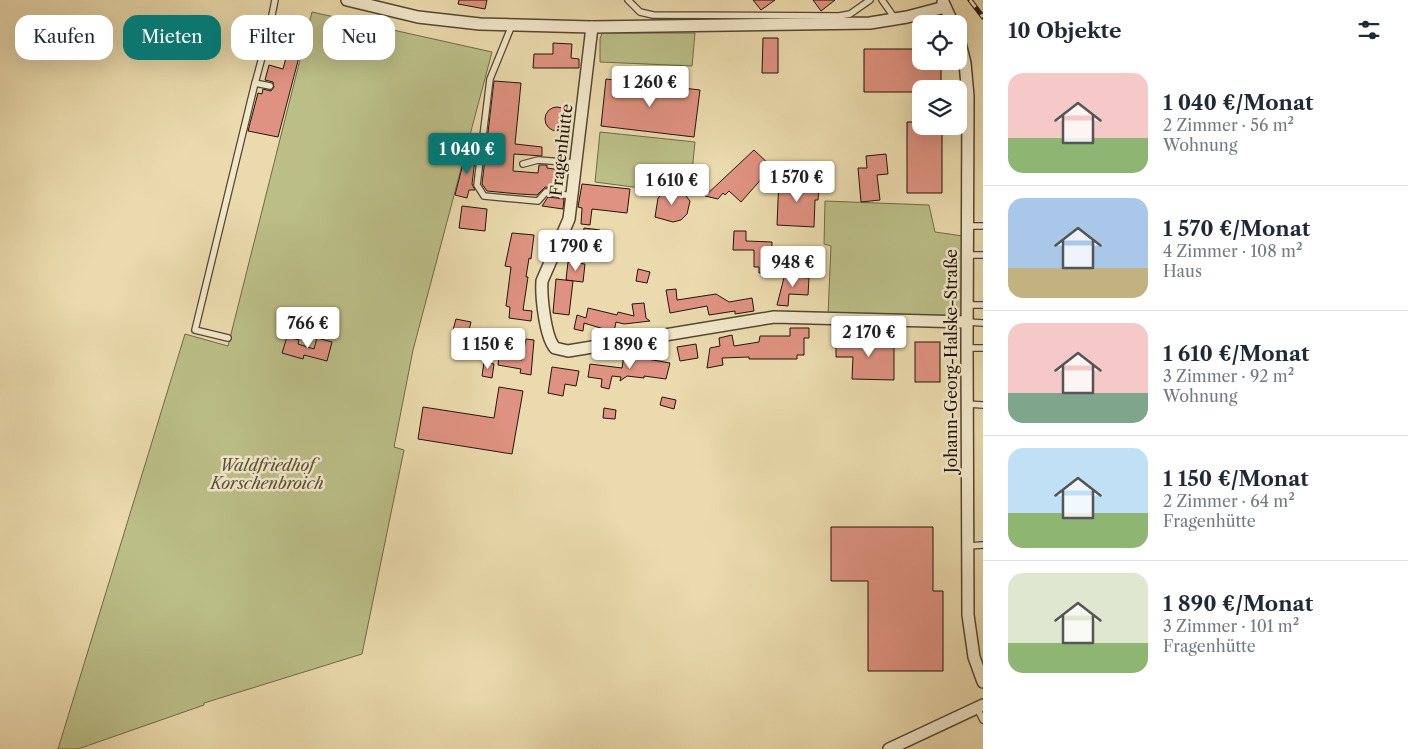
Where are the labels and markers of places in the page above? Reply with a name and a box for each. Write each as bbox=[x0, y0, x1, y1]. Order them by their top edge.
pin: 1 260 € bbox=[604, 66, 696, 108]
pin: 1 040 € bbox=[421, 132, 513, 175]
pin: 1 570 € bbox=[751, 160, 843, 203]
pin: 1 610 € bbox=[626, 164, 718, 206]
pin: 1 790 € bbox=[530, 230, 622, 272]
pin: 948 € bbox=[758, 246, 828, 288]
pin: 766 € bbox=[273, 306, 343, 349]
pin: 2 170 € bbox=[823, 316, 915, 358]
pin: 1 150 € bbox=[442, 328, 534, 370]
pin: 1 890 € bbox=[584, 328, 676, 370]

